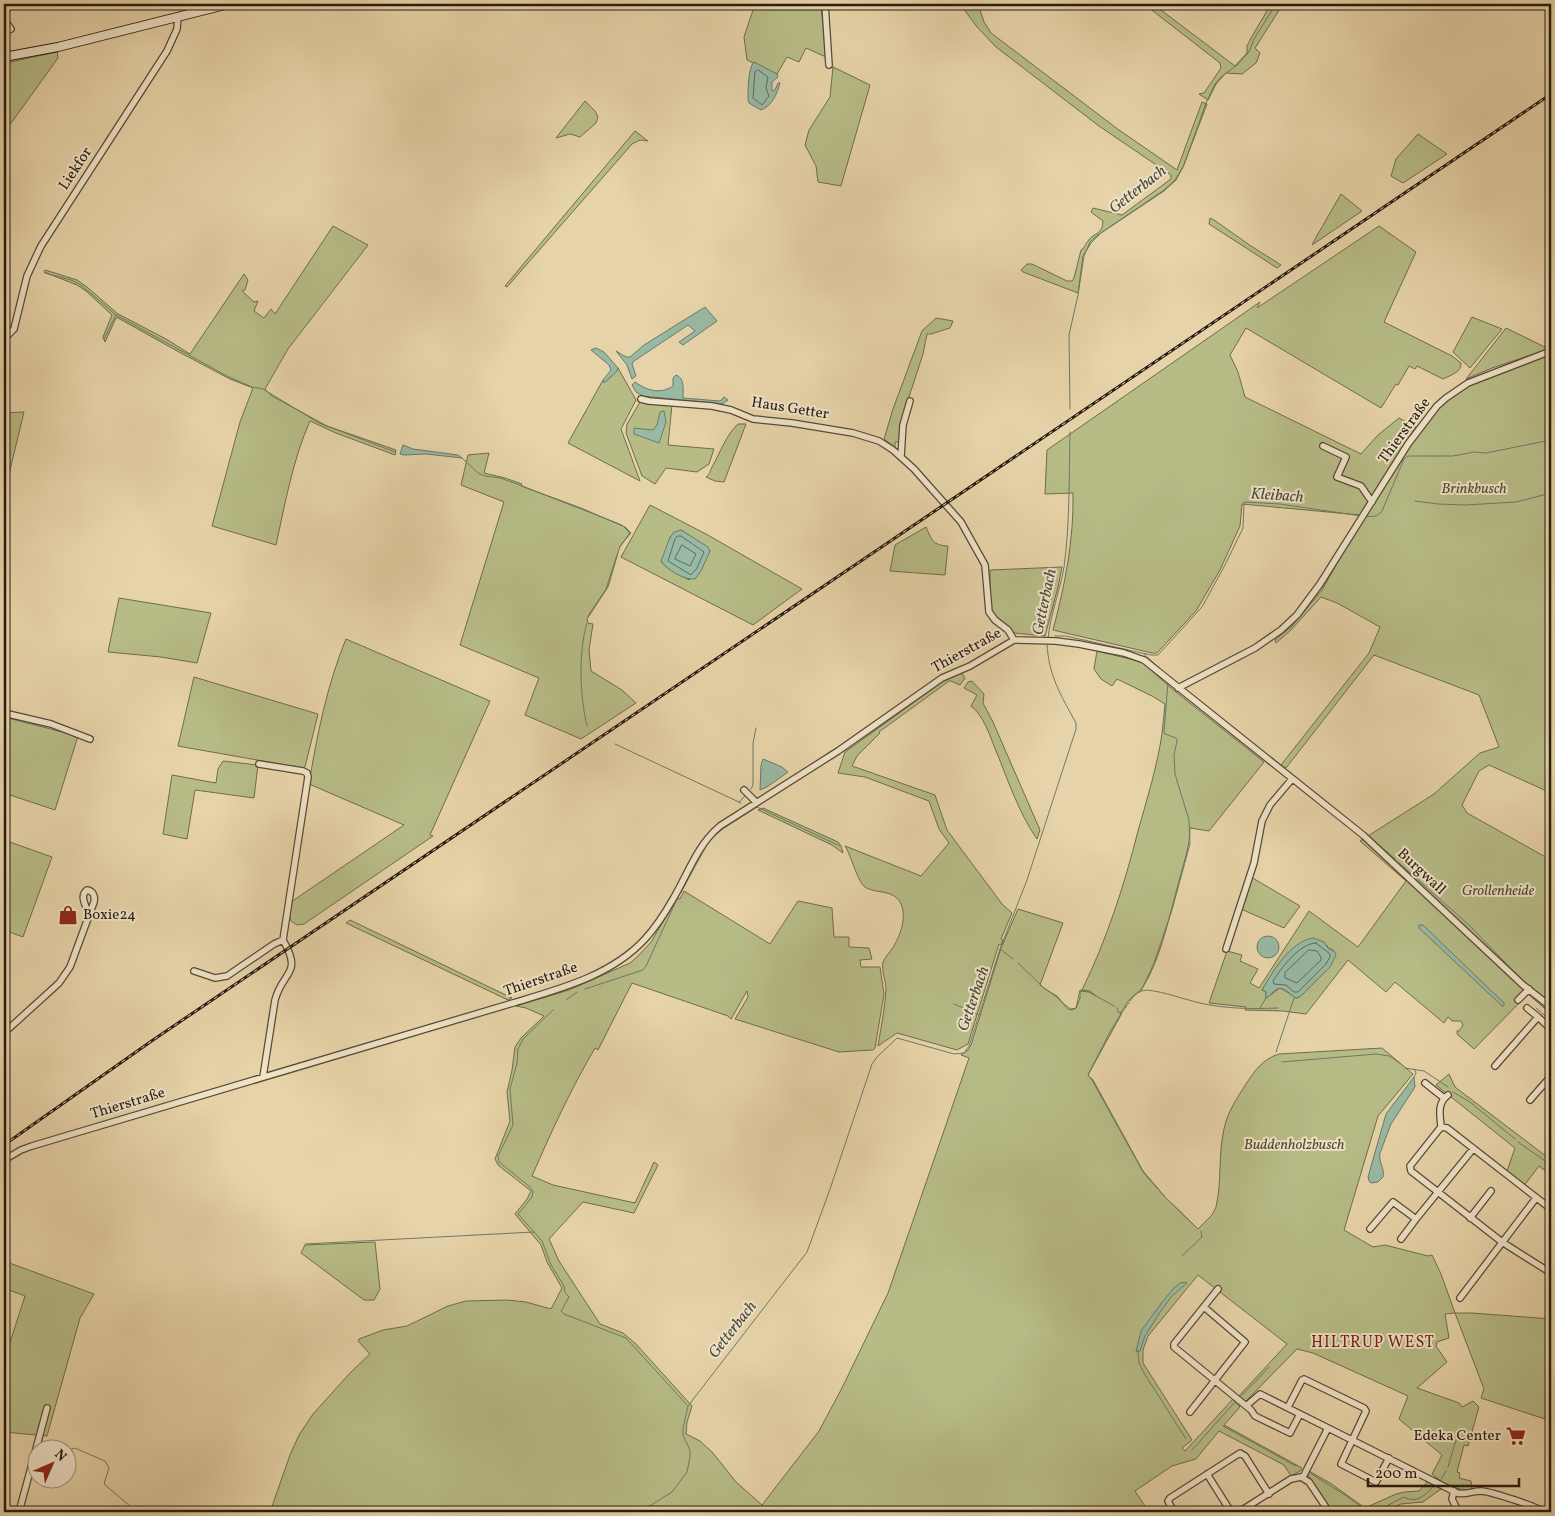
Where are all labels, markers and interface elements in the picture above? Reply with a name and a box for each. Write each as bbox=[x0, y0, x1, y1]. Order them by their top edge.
street label: Liekfor bbox=[54, 143, 98, 195]
water label: Getterbach bbox=[1105, 161, 1171, 219]
street label: Haus Getter bbox=[750, 393, 830, 425]
street label: Thierstraße bbox=[1374, 394, 1436, 468]
park label: Brinkbusch bbox=[1441, 479, 1507, 500]
water label: Kleibach bbox=[1250, 483, 1304, 509]
water label: Getterbach bbox=[1027, 567, 1063, 637]
street label: Thierstraße bbox=[928, 623, 1006, 679]
street label: Burgwall bbox=[1392, 844, 1450, 900]
park label: Grollenheide bbox=[1462, 881, 1535, 902]
shop icon: Boxie24 bbox=[57, 904, 79, 926]
place label: Boxie24 bbox=[83, 905, 136, 926]
street label: Thierstraße bbox=[501, 958, 581, 1002]
water label: Getterbach bbox=[953, 964, 995, 1034]
street label: Thierstraße bbox=[88, 1083, 168, 1125]
park label: Buddenholzbusch bbox=[1244, 1135, 1344, 1156]
water label: Getterbach bbox=[704, 1297, 762, 1363]
district label: HILTRUP WEST bbox=[1311, 1332, 1435, 1354]
supermarket icon: Edeka Center bbox=[1505, 1425, 1527, 1447]
place label: Edeka Center bbox=[1413, 1426, 1501, 1447]
north arrow bbox=[28, 1438, 78, 1488]
text: N bbox=[50, 1446, 70, 1466]
scale bar bbox=[1368, 1456, 1519, 1488]
text: 200 m bbox=[1375, 1464, 1418, 1485]

